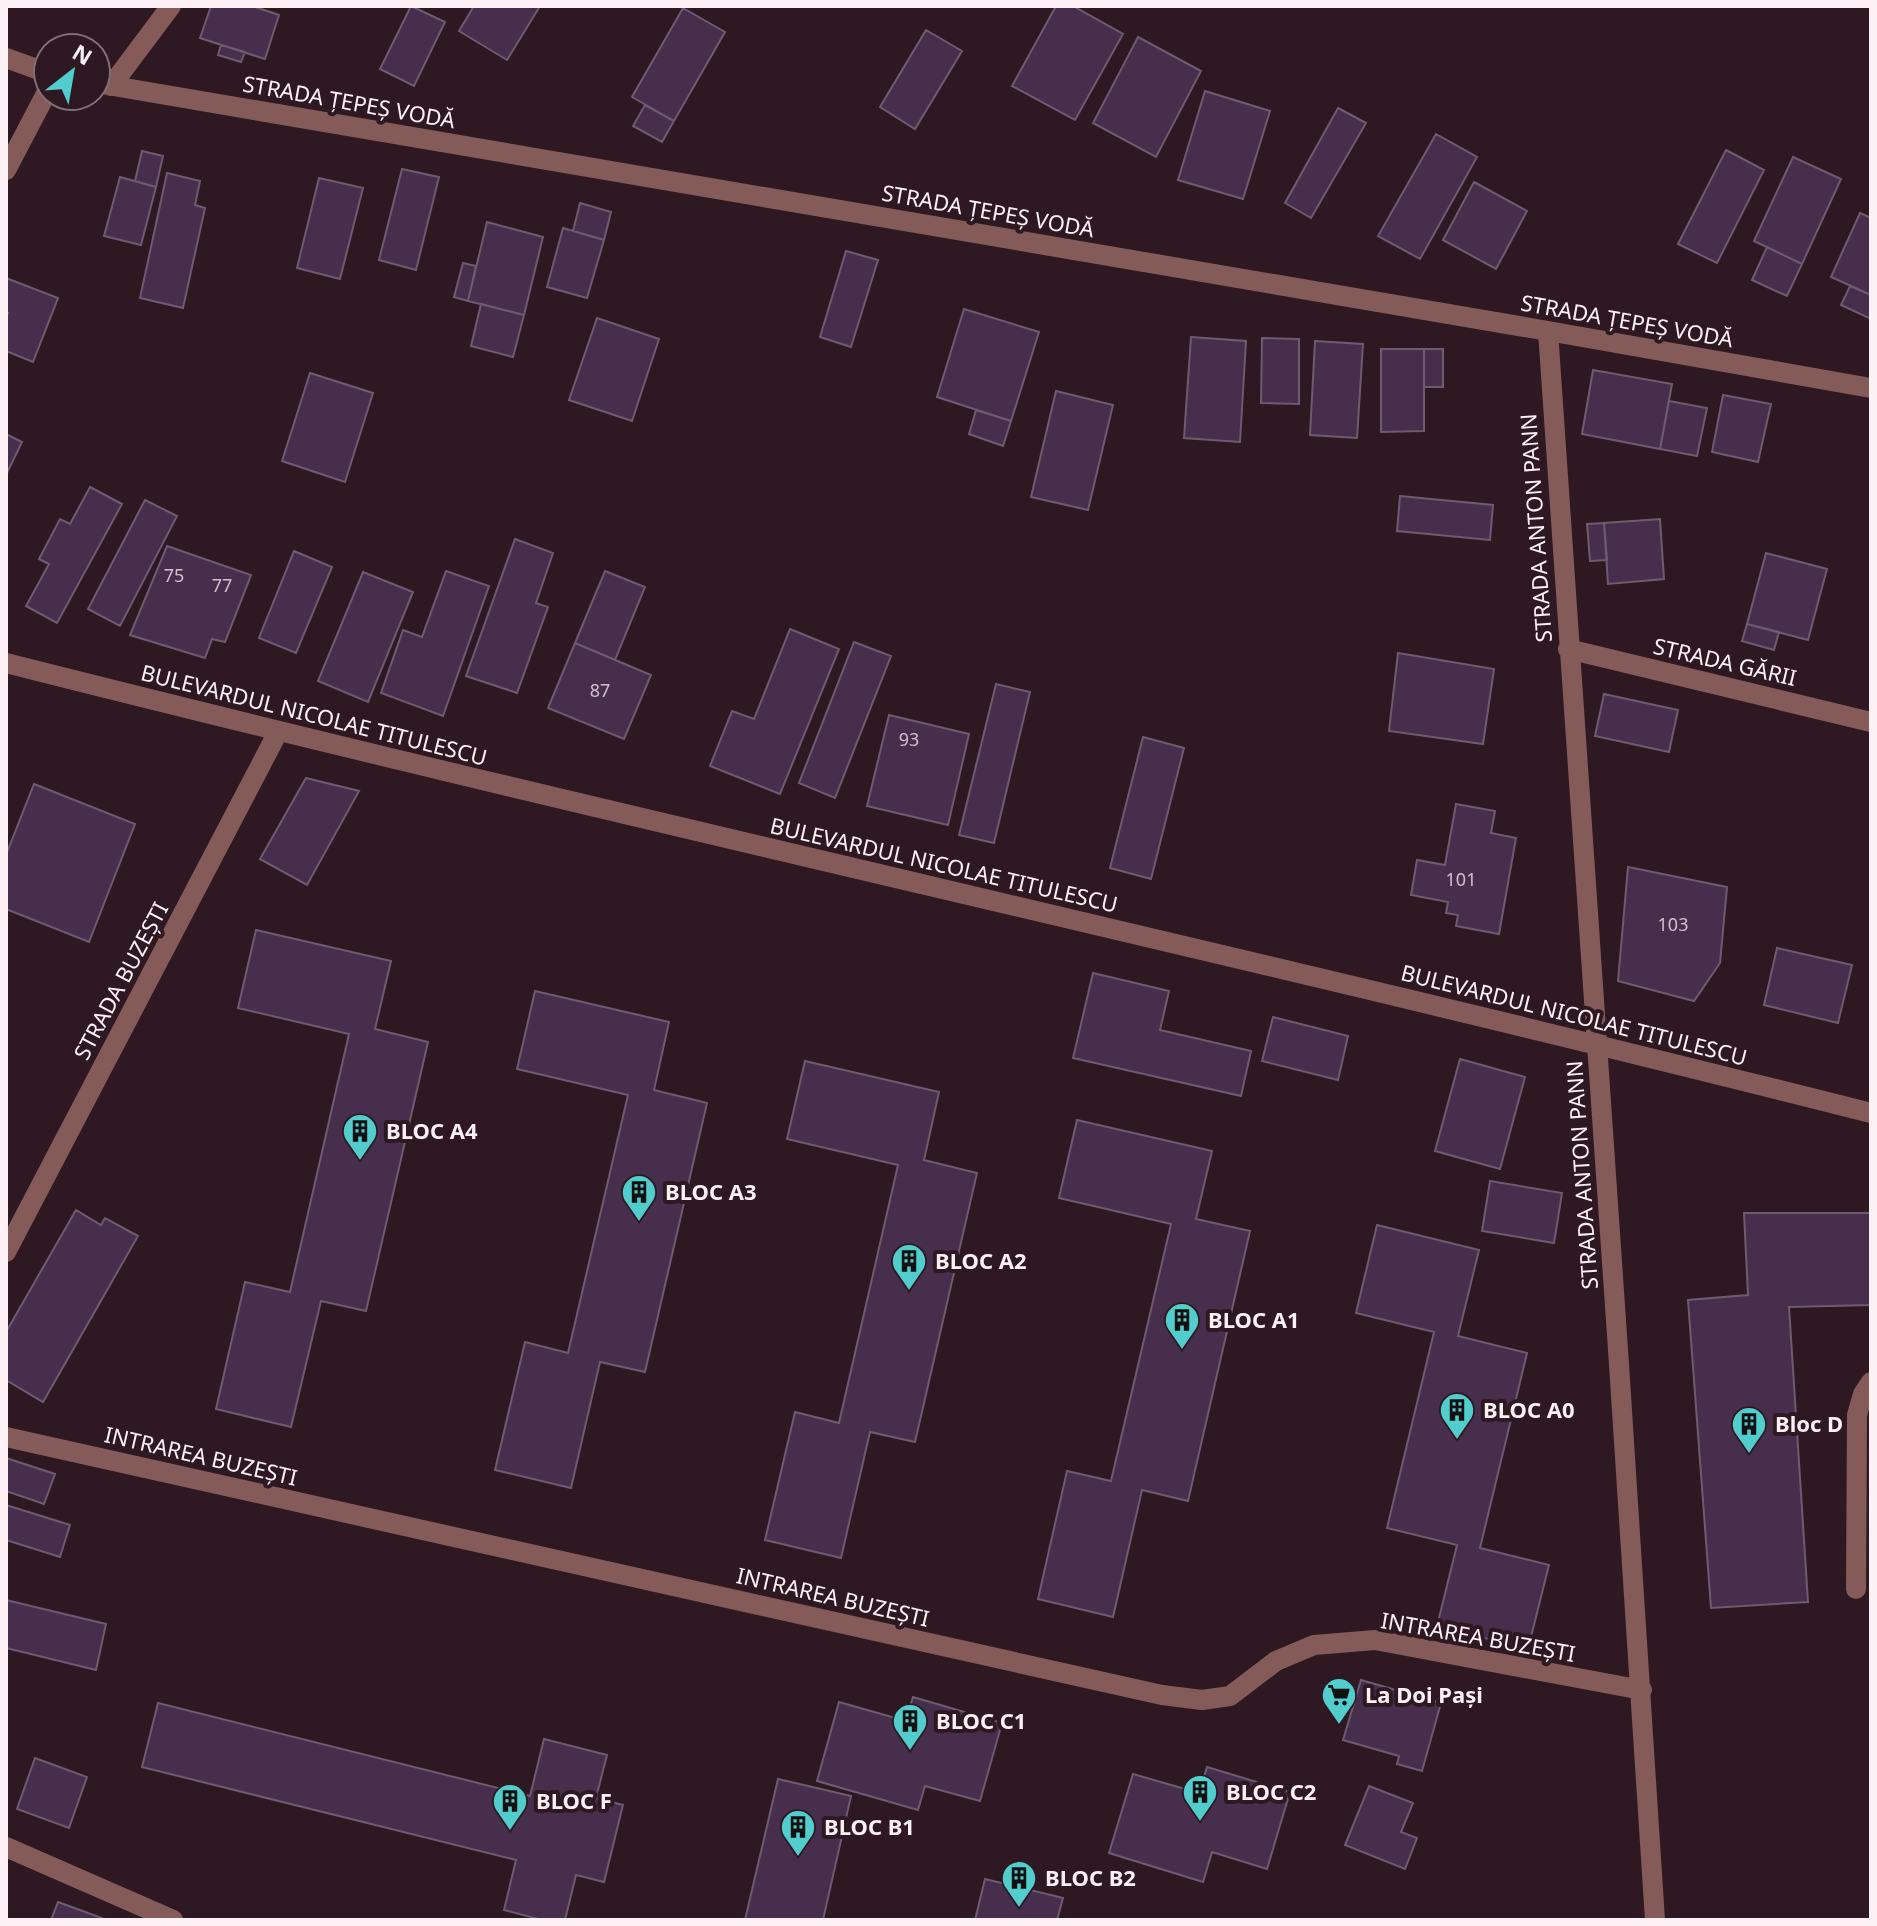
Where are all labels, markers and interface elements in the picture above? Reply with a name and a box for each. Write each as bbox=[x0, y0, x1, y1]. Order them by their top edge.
north arrow bbox=[32, 32, 112, 112]
text: N bbox=[67, 37, 98, 71]
street label: STRADA ȚEPEȘ VODĂ bbox=[241, 68, 459, 135]
street label: STRADA ȚEPEȘ VODĂ bbox=[880, 177, 1098, 244]
street label: STRADA ȚEPEȘ VODĂ bbox=[1519, 287, 1737, 354]
street label: STRADA ANTON PANN bbox=[1512, 413, 1558, 644]
house number: 75 bbox=[164, 563, 184, 587]
house number: 77 bbox=[212, 573, 232, 597]
street label: STRADA GĂRII bbox=[1651, 630, 1800, 692]
street label: BULEVARDUL NICOLAE TITULESCU bbox=[138, 656, 490, 772]
house number: 87 bbox=[590, 678, 610, 702]
house number: 93 bbox=[899, 727, 919, 751]
street label: BULEVARDUL NICOLAE TITULESCU bbox=[768, 809, 1121, 919]
house number: 101 bbox=[1446, 867, 1476, 891]
street label: STRADA BUZEȘTI bbox=[66, 896, 174, 1065]
house number: 103 bbox=[1658, 912, 1688, 936]
street label: BULEVARDUL NICOLAE TITULESCU bbox=[1398, 956, 1750, 1072]
street label: STRADA ANTON PANN bbox=[1558, 1060, 1604, 1291]
building icon: BLOC A4 bbox=[341, 1112, 379, 1162]
place label: BLOC A4 bbox=[386, 1115, 478, 1145]
building icon: BLOC A3 bbox=[620, 1173, 658, 1223]
place label: BLOC A3 bbox=[665, 1176, 757, 1206]
building icon: BLOC A2 bbox=[890, 1242, 928, 1292]
place label: BLOC A2 bbox=[935, 1245, 1027, 1275]
building icon: BLOC A1 bbox=[1163, 1301, 1201, 1351]
place label: BLOC A1 bbox=[1208, 1304, 1300, 1334]
building icon: BLOC A0 bbox=[1438, 1391, 1476, 1441]
place label: BLOC A0 bbox=[1483, 1394, 1575, 1424]
building icon: Bloc D bbox=[1730, 1405, 1768, 1455]
place label: Bloc D bbox=[1775, 1408, 1843, 1438]
street label: INTRAREA BUZEȘTI bbox=[102, 1418, 300, 1492]
street label: INTRAREA BUZEȘTI bbox=[734, 1559, 932, 1633]
street label: INTRAREA BUZEȘTI bbox=[1379, 1604, 1578, 1668]
supermarket icon: La Doi Pași bbox=[1320, 1676, 1358, 1726]
place label: La Doi Pași bbox=[1365, 1679, 1483, 1709]
building icon: BLOC C1 bbox=[891, 1702, 929, 1752]
place label: BLOC C1 bbox=[936, 1705, 1026, 1735]
building icon: BLOC C2 bbox=[1181, 1773, 1219, 1823]
place label: BLOC C2 bbox=[1226, 1776, 1316, 1806]
building icon: BLOC F bbox=[491, 1782, 529, 1832]
place label: BLOC F bbox=[536, 1785, 612, 1815]
building icon: BLOC B1 bbox=[779, 1808, 817, 1858]
place label: BLOC B1 bbox=[824, 1811, 915, 1841]
building icon: BLOC B2 bbox=[1000, 1859, 1038, 1909]
place label: BLOC B2 bbox=[1045, 1862, 1136, 1892]

